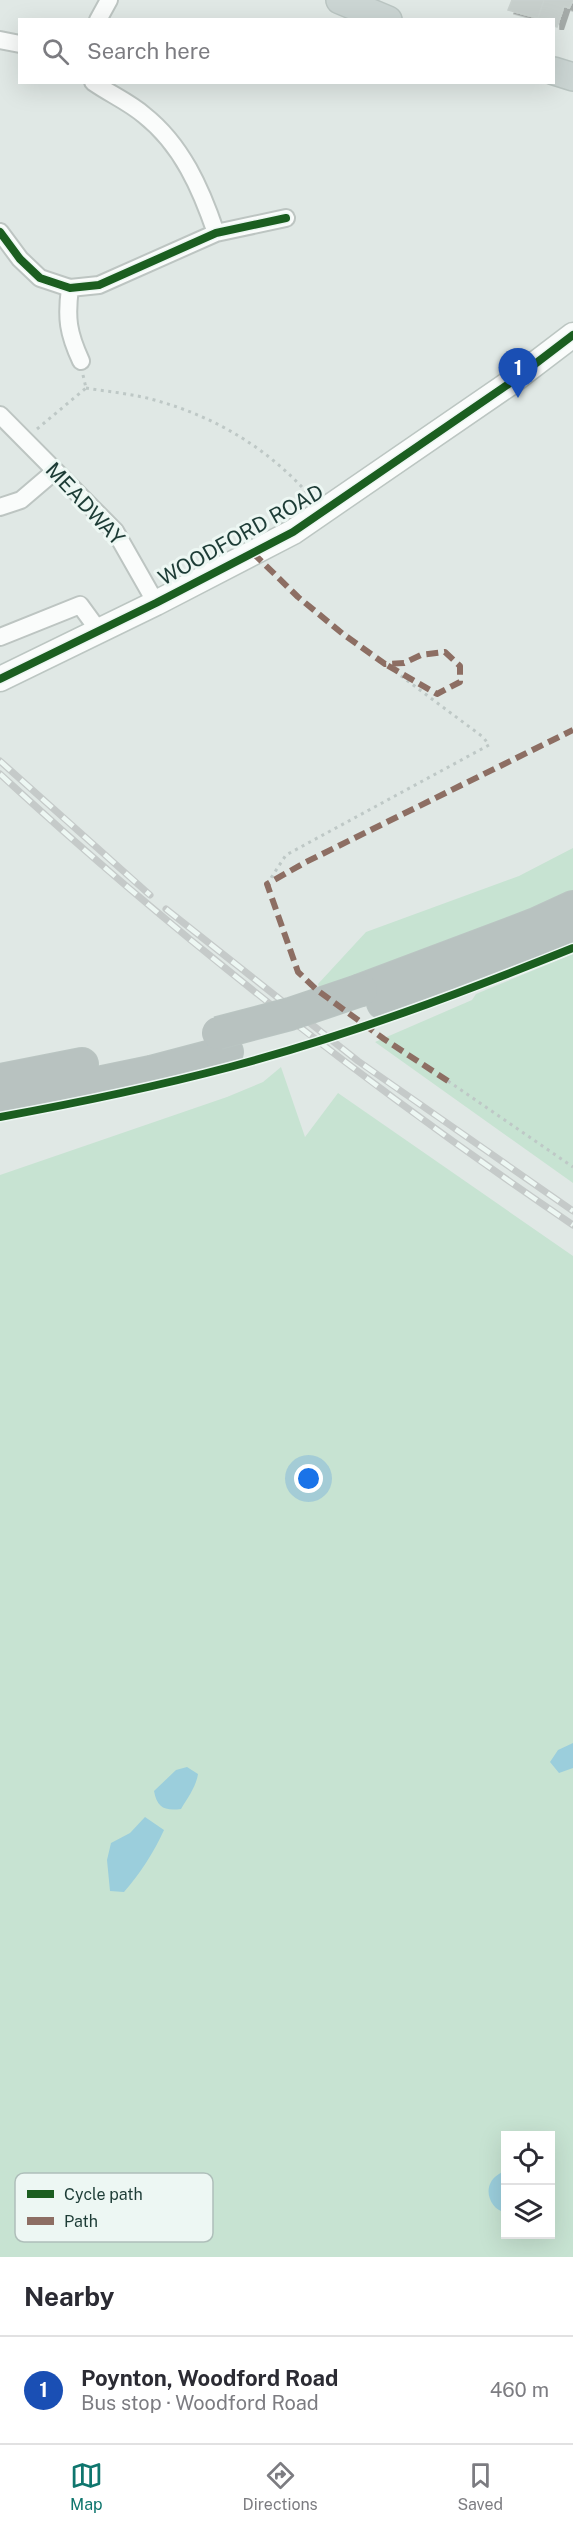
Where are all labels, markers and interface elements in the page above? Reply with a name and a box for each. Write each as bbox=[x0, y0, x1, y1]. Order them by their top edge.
search box bbox=[18, 18, 555, 84]
icon: search bbox=[39, 35, 72, 68]
text: Search here bbox=[87, 38, 211, 64]
pin: 1 bbox=[498, 348, 538, 398]
street label: MEADWAY bbox=[41, 457, 130, 550]
street label: WOODFORD ROAD bbox=[154, 479, 328, 590]
your location bbox=[294, 1464, 323, 1493]
map controls bbox=[501, 2131, 555, 2239]
button: locate bbox=[501, 2131, 555, 2185]
legend bbox=[15, 2173, 213, 2242]
text: Cycle path bbox=[64, 2185, 143, 2204]
button: layers bbox=[501, 2185, 555, 2239]
text: Path bbox=[64, 2212, 98, 2231]
text: Nearby bbox=[24, 2281, 114, 2312]
text: Poynton, Woodford Road bbox=[81, 2365, 338, 2391]
text: 1 bbox=[39, 2378, 48, 2402]
text: 460 m bbox=[490, 2378, 549, 2402]
text: Bus stop · Woodford Road bbox=[81, 2391, 319, 2415]
tab: Map bbox=[70, 2459, 103, 2514]
tab: Directions bbox=[243, 2459, 318, 2514]
tab: Saved bbox=[457, 2459, 503, 2514]

